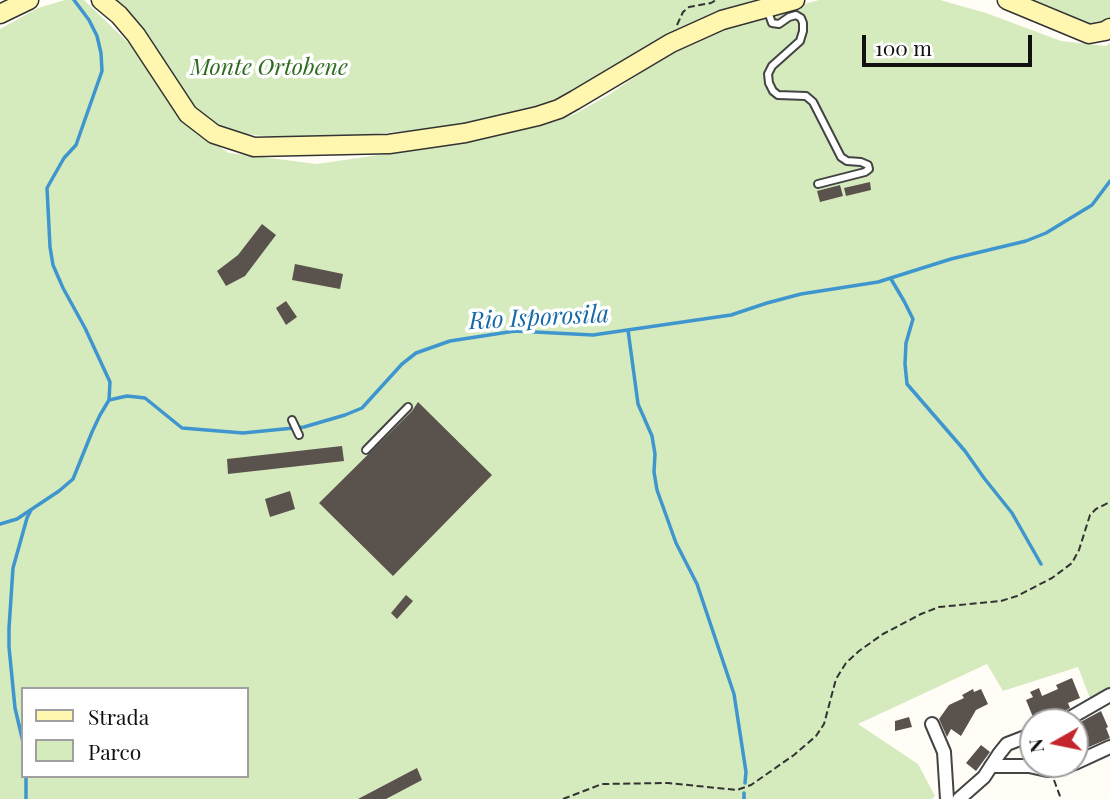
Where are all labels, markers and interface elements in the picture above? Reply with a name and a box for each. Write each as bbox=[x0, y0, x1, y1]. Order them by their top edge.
scale bar bbox=[865, 21, 1035, 65]
text: 100 m bbox=[875, 33, 932, 61]
park label: Monte Ortobene bbox=[190, 54, 348, 82]
water label: Rio Isporosila bbox=[468, 300, 610, 336]
legend bbox=[21, 687, 248, 778]
text: Strada bbox=[88, 702, 149, 730]
north arrow bbox=[1019, 708, 1089, 778]
text: Parco bbox=[88, 737, 141, 765]
text: N bbox=[1021, 737, 1049, 755]

